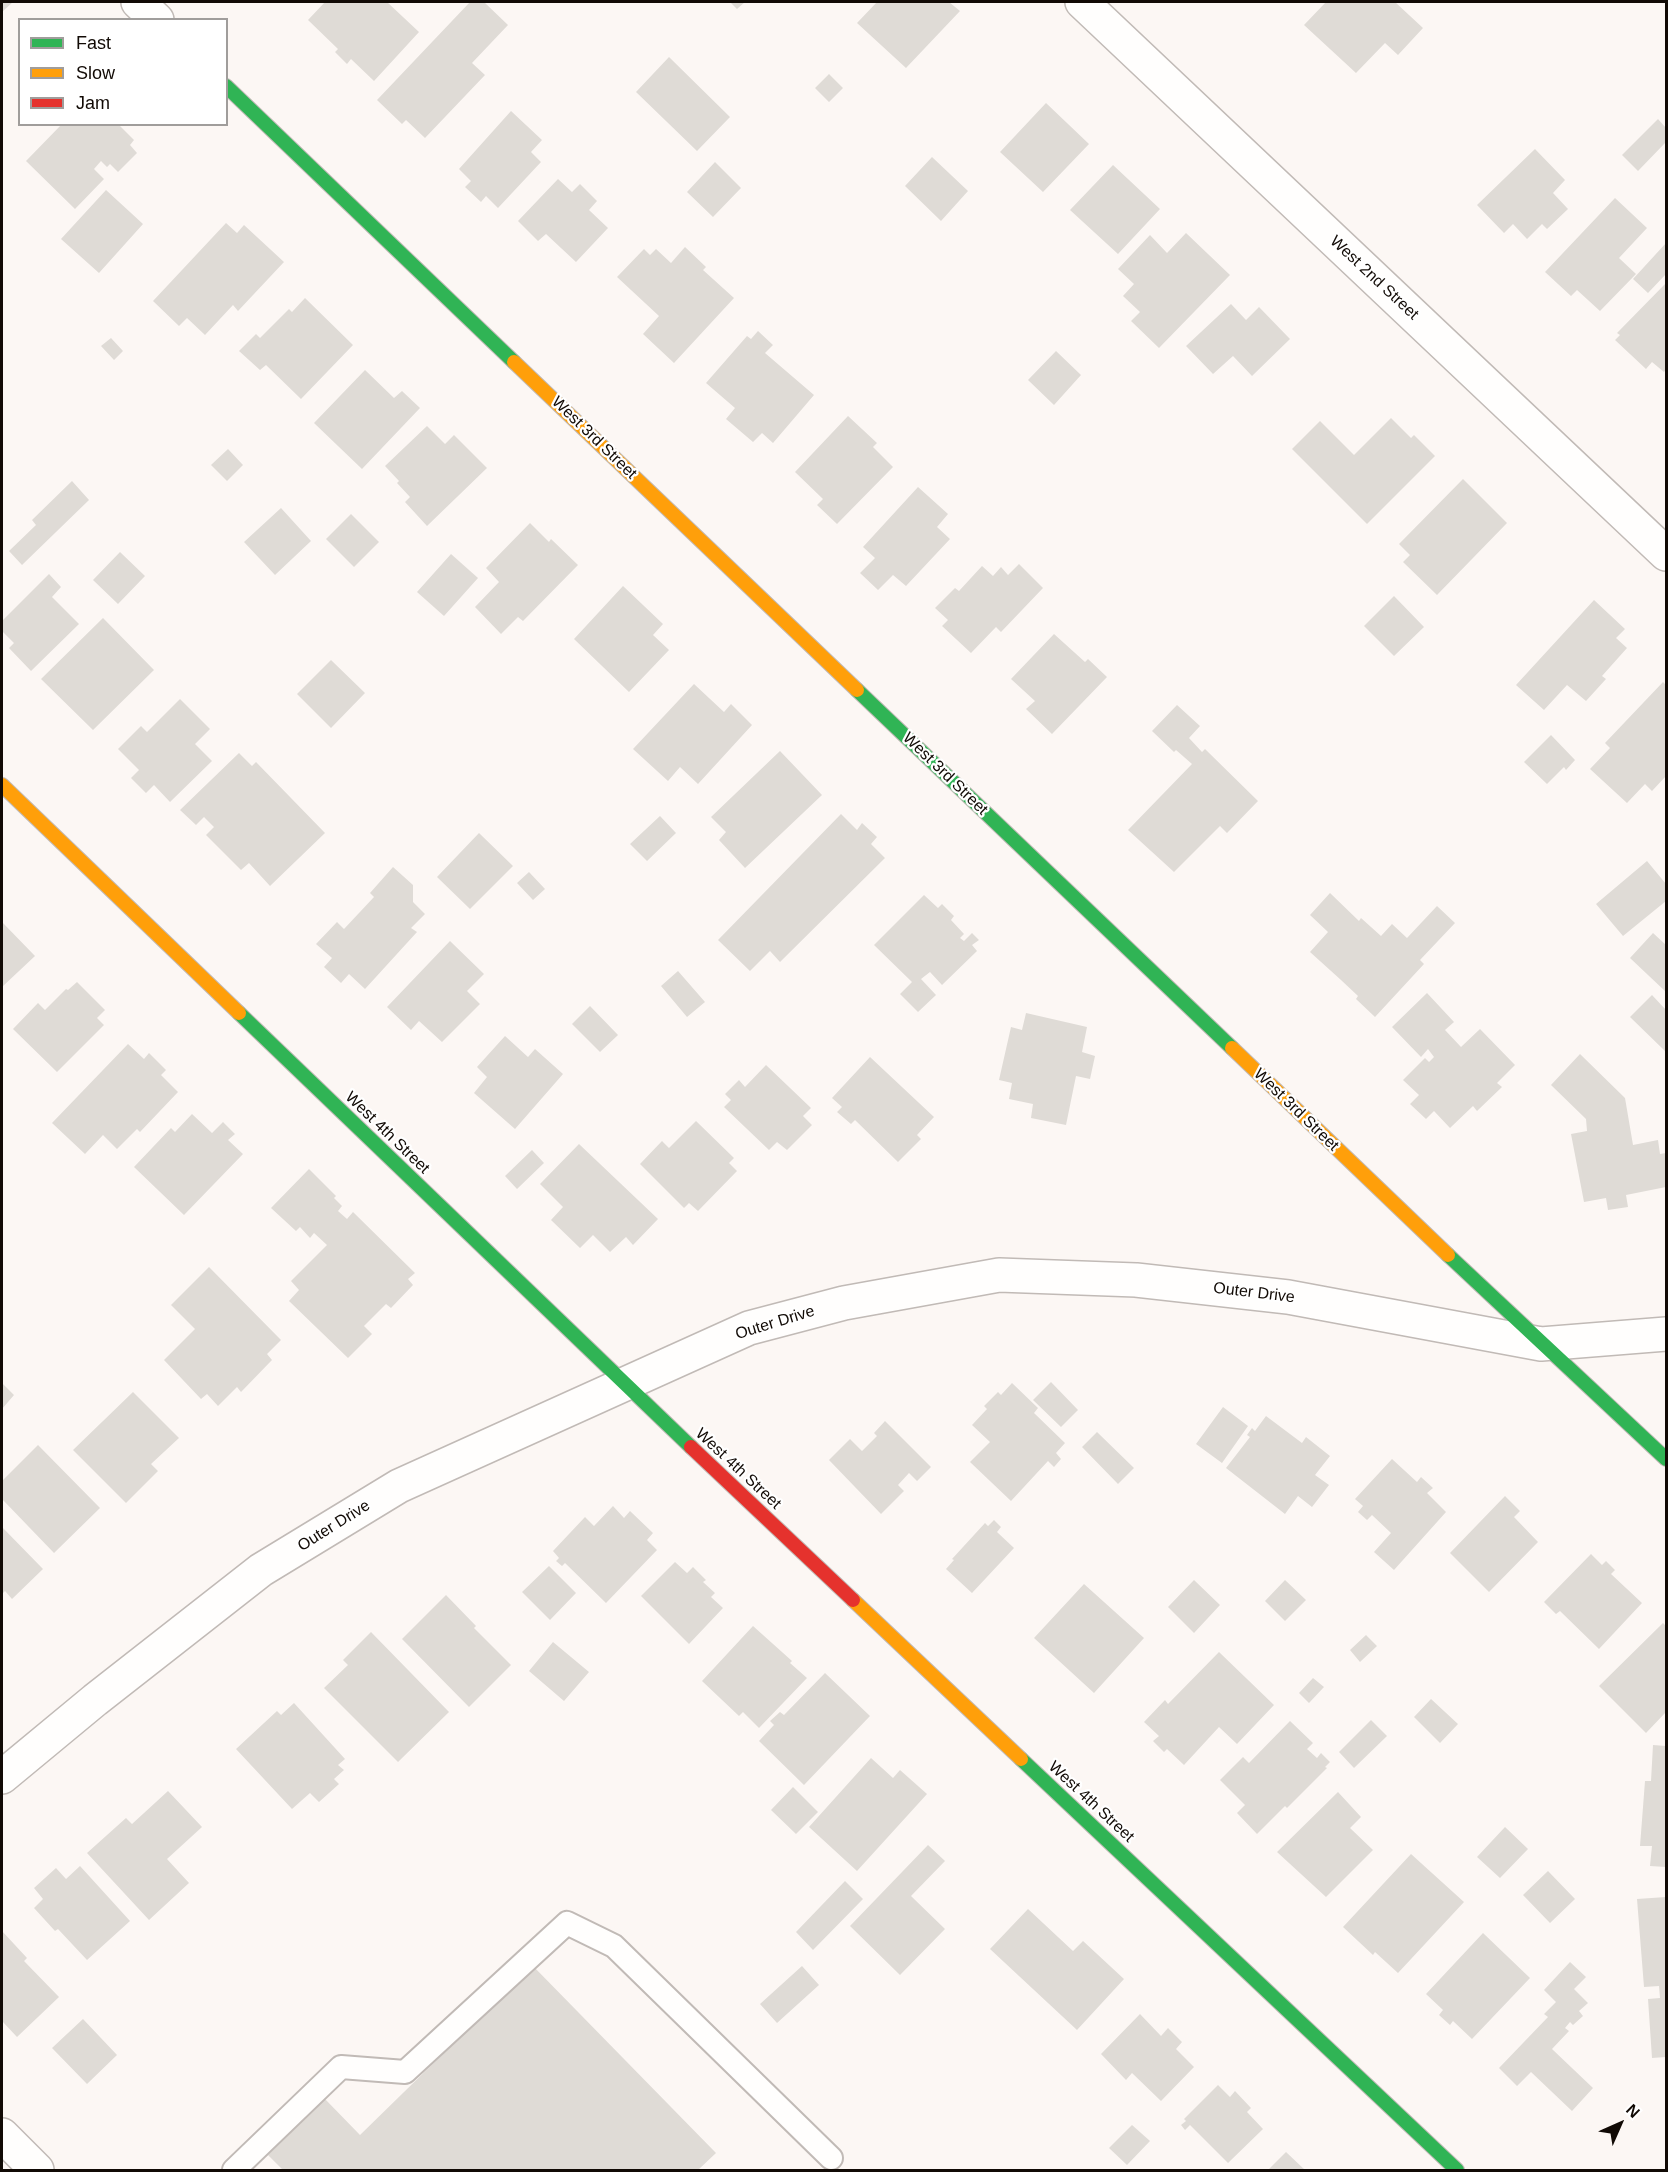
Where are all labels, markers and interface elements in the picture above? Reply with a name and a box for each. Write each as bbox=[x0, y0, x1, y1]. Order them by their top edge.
legend bbox=[18, 18, 228, 126]
text: Fast bbox=[76, 33, 111, 53]
text: Slow bbox=[76, 63, 115, 83]
text: Jam bbox=[76, 93, 110, 113]
street label: West 2nd Street bbox=[1326, 232, 1422, 324]
street label: West 3rd Street bbox=[547, 393, 641, 483]
street label: West 3rd Street bbox=[898, 729, 992, 819]
street label: West 3rd Street bbox=[1249, 1065, 1343, 1155]
street label: West 4th Street bbox=[341, 1088, 433, 1178]
street label: Outer Drive bbox=[1212, 1278, 1296, 1308]
street label: Outer Drive bbox=[733, 1302, 817, 1344]
street label: West 4th Street bbox=[691, 1424, 785, 1514]
street label: Outer Drive bbox=[294, 1496, 374, 1556]
street label: West 4th Street bbox=[1044, 1757, 1138, 1847]
north arrow bbox=[1590, 2094, 1650, 2154]
text: N bbox=[1623, 2101, 1643, 2121]

